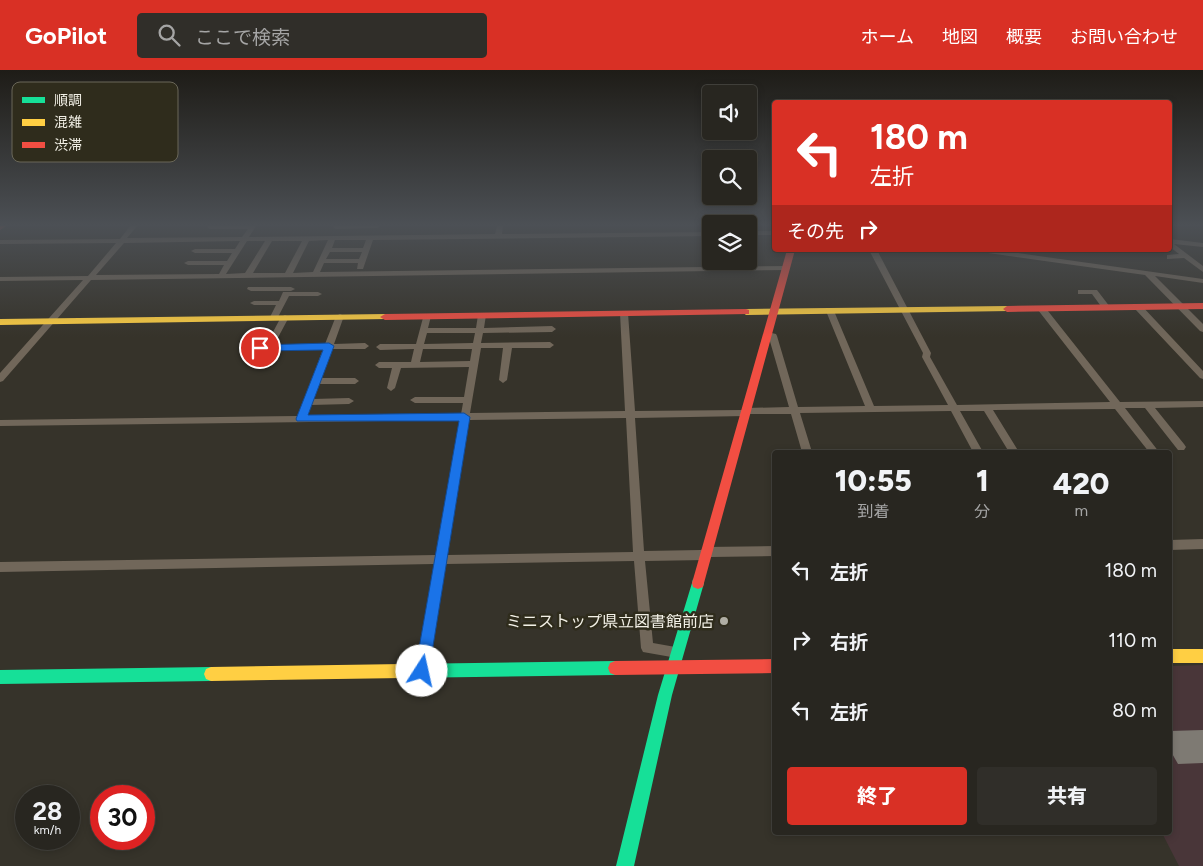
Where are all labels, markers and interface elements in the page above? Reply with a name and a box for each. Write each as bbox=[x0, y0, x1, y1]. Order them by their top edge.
search box bbox=[137, 13, 487, 58]
text: GoPilot bbox=[25, 21, 107, 50]
icon: search bbox=[155, 21, 183, 49]
text: ここで検索 bbox=[195, 26, 290, 49]
text: ホーム bbox=[861, 26, 914, 48]
text: 地図 bbox=[942, 26, 978, 48]
text: 概要 bbox=[1006, 26, 1042, 48]
text: お問い合わせ bbox=[1070, 26, 1178, 48]
legend bbox=[12, 82, 178, 162]
map controls bbox=[702, 85, 757, 270]
button: sound bbox=[702, 85, 757, 140]
text: 順調 bbox=[54, 92, 82, 109]
text: 混雑 bbox=[54, 114, 82, 131]
text: 180 m bbox=[870, 116, 968, 158]
icon: left bbox=[787, 120, 852, 185]
text: 渋滞 bbox=[54, 137, 82, 154]
button: search bbox=[702, 150, 757, 205]
text: 左折 bbox=[870, 163, 914, 190]
button: layers bbox=[702, 215, 757, 270]
icon: right bbox=[854, 215, 882, 243]
text: その先 bbox=[787, 220, 844, 243]
pin bbox=[239, 327, 281, 369]
icon: arrive bbox=[246, 334, 274, 362]
text: 10:55 bbox=[835, 462, 912, 499]
text: 1 bbox=[976, 462, 989, 499]
text: 420 bbox=[1053, 465, 1109, 502]
text: m bbox=[1074, 501, 1088, 520]
text: 到着 bbox=[857, 502, 889, 521]
text: 分 bbox=[974, 502, 990, 521]
icon: left bbox=[787, 556, 815, 584]
text: 180 m bbox=[1104, 559, 1157, 582]
text: 左折 bbox=[830, 561, 868, 584]
place label: ミニストップ県立図書館前店 bbox=[506, 612, 714, 631]
marker: ミニストップ県立図書館前店 bbox=[718, 615, 730, 627]
icon: right bbox=[787, 626, 815, 654]
text: 110 m bbox=[1108, 629, 1157, 652]
text: 右折 bbox=[830, 631, 868, 654]
position arrow bbox=[395, 644, 447, 696]
icon: left bbox=[787, 696, 815, 724]
text: 80 m bbox=[1112, 699, 1157, 722]
text: 左折 bbox=[830, 701, 868, 724]
button: 終了 bbox=[787, 767, 967, 825]
button: 共有 bbox=[977, 767, 1157, 825]
speed limit sign: 30 bbox=[90, 785, 155, 850]
text: 28 bbox=[33, 796, 62, 826]
text: km/h bbox=[34, 823, 61, 837]

